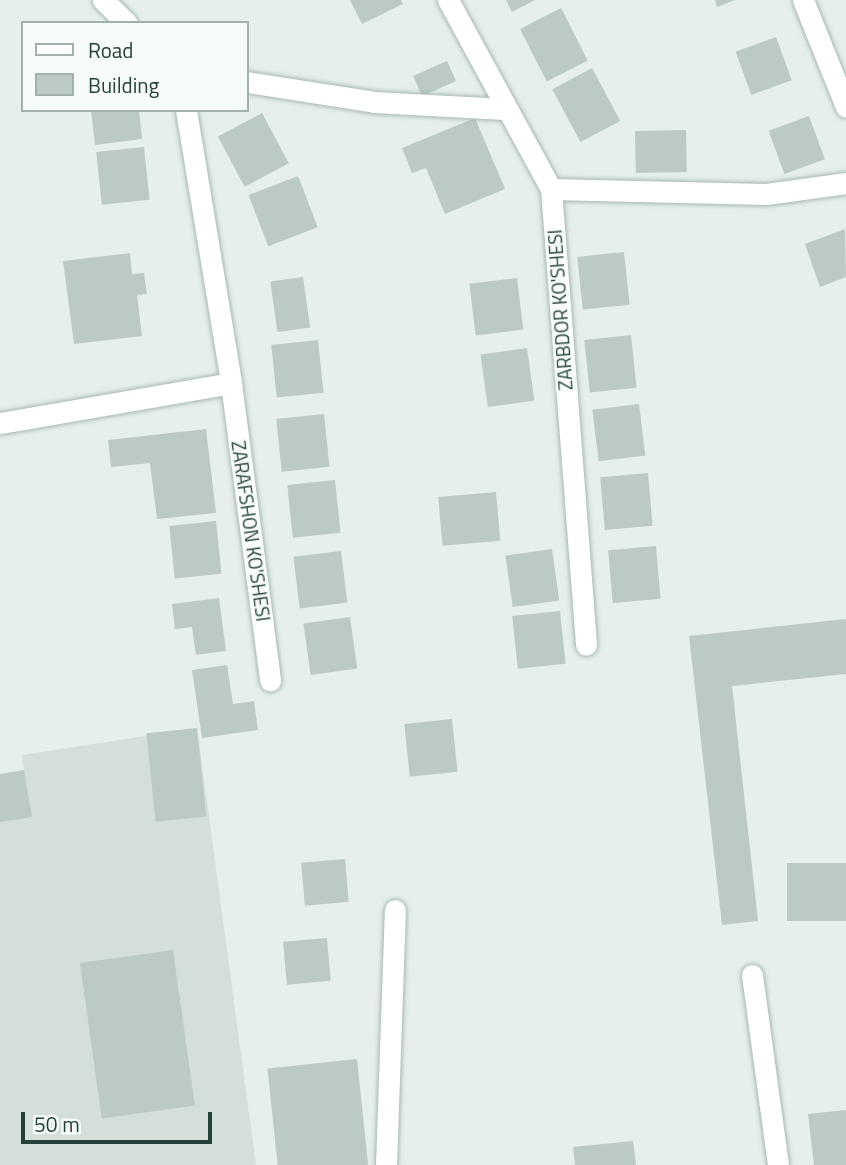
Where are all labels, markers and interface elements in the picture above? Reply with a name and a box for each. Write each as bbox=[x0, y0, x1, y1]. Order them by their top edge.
legend bbox=[21, 21, 248, 112]
text: Road bbox=[88, 34, 133, 66]
text: Building bbox=[88, 69, 159, 101]
street label: ZARBDOR KO'SHESI bbox=[543, 229, 577, 391]
street label: ZARAFSHON KO'SHESI bbox=[227, 439, 275, 623]
scale bar bbox=[24, 1098, 215, 1142]
text: 50 m bbox=[34, 1108, 80, 1140]

